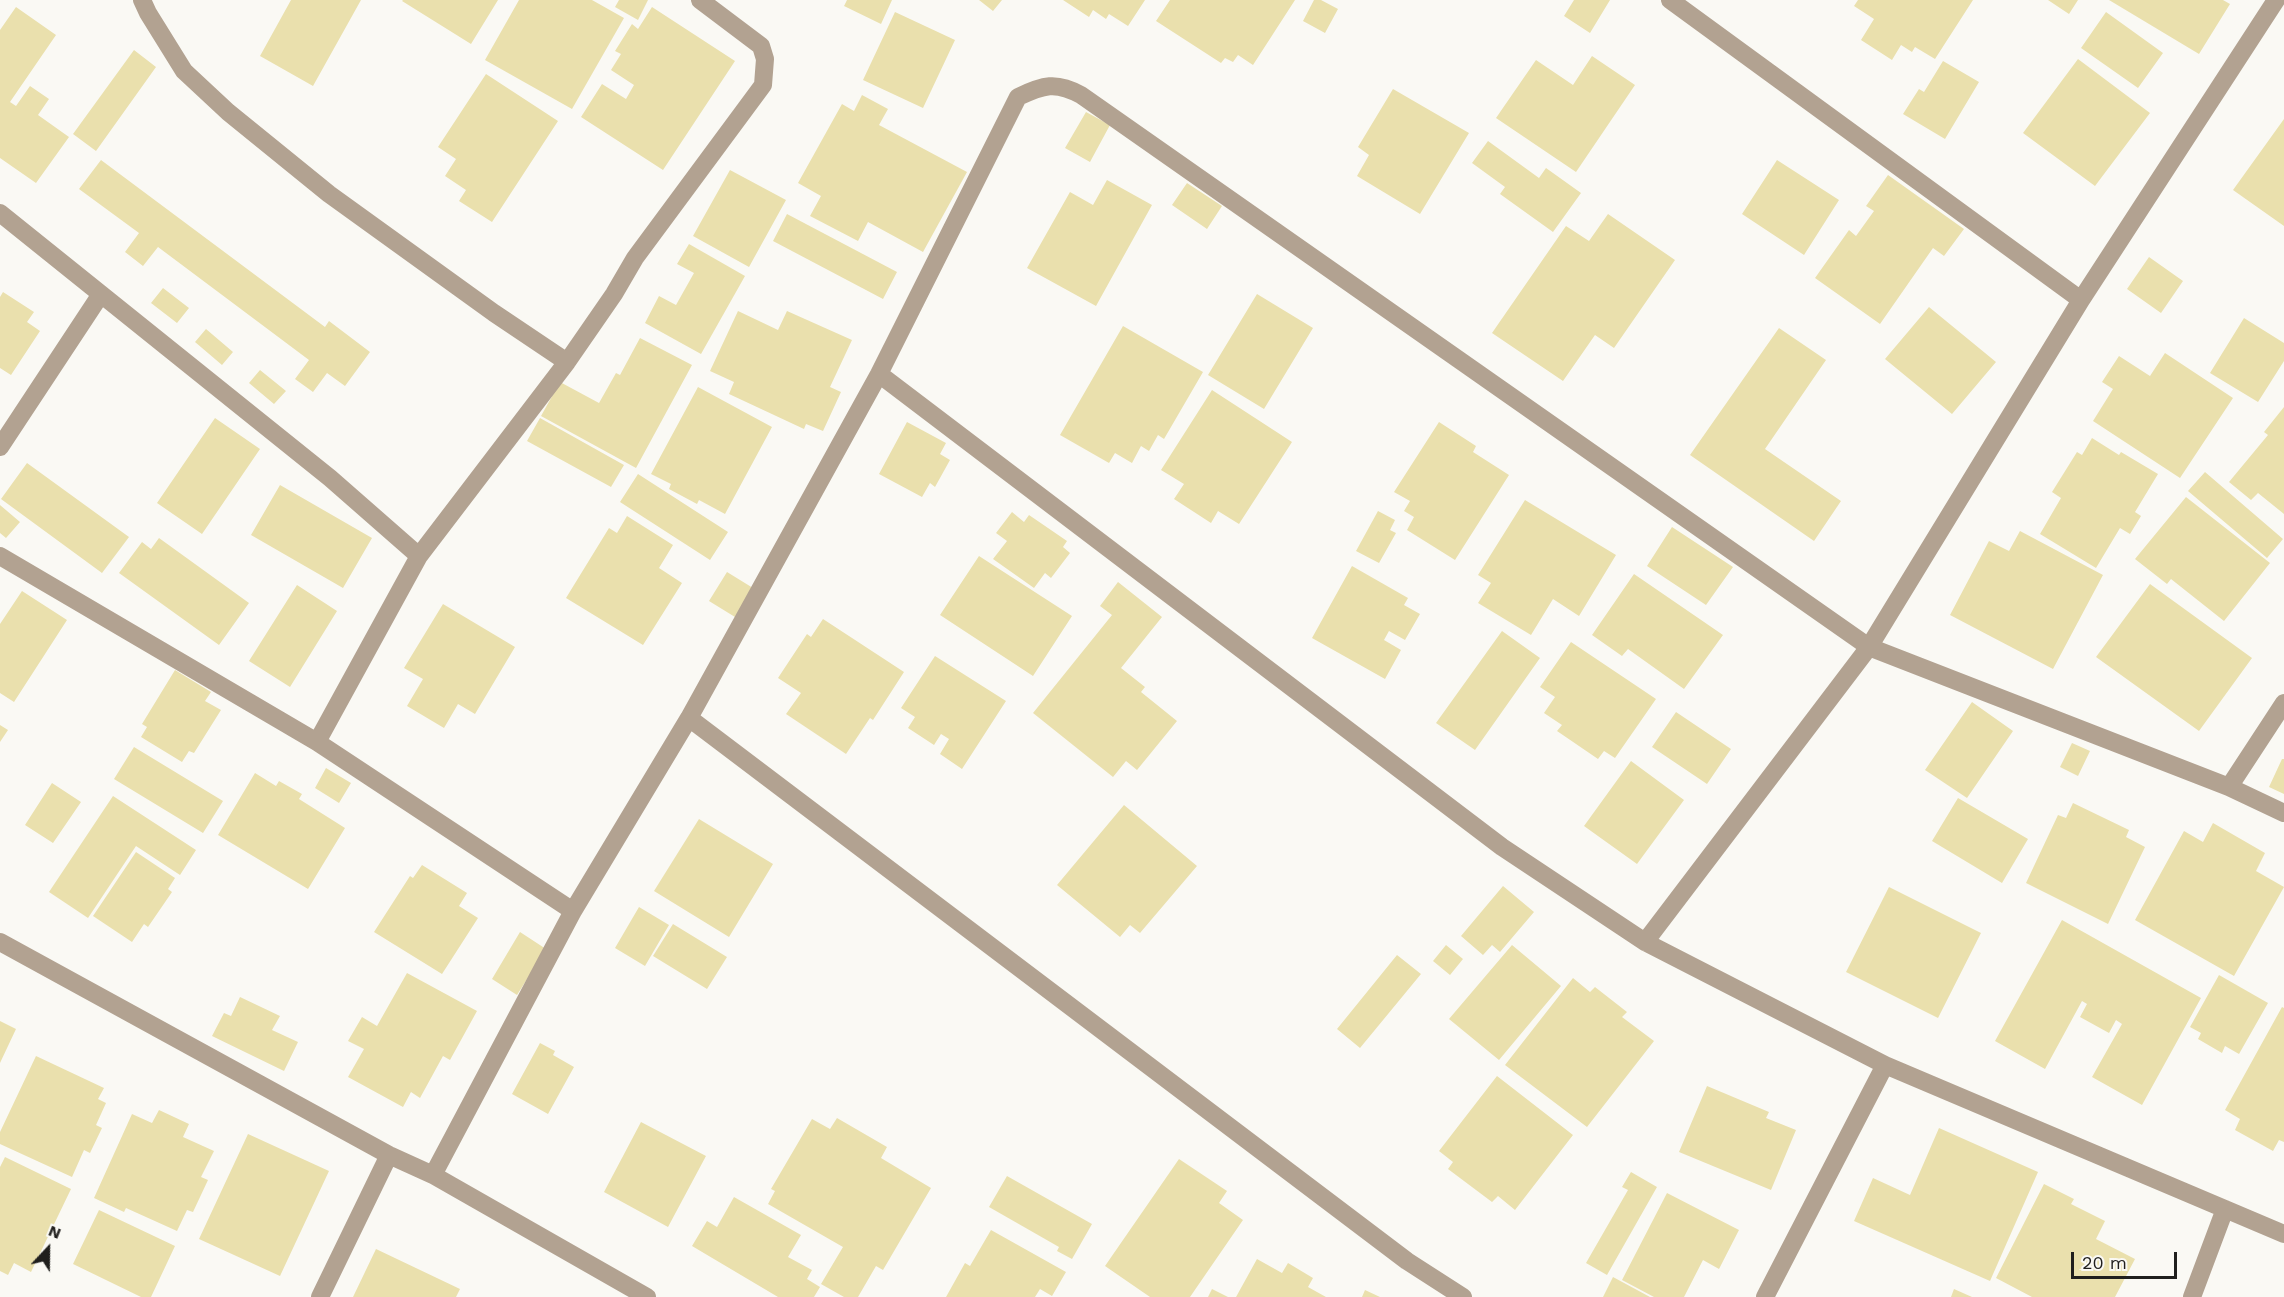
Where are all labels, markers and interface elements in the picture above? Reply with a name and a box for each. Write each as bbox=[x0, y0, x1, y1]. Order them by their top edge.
north arrow bbox=[18, 1219, 78, 1279]
text: N bbox=[46, 1221, 64, 1243]
scale bar bbox=[2074, 1240, 2180, 1278]
text: 20 m bbox=[2082, 1252, 2127, 1273]

